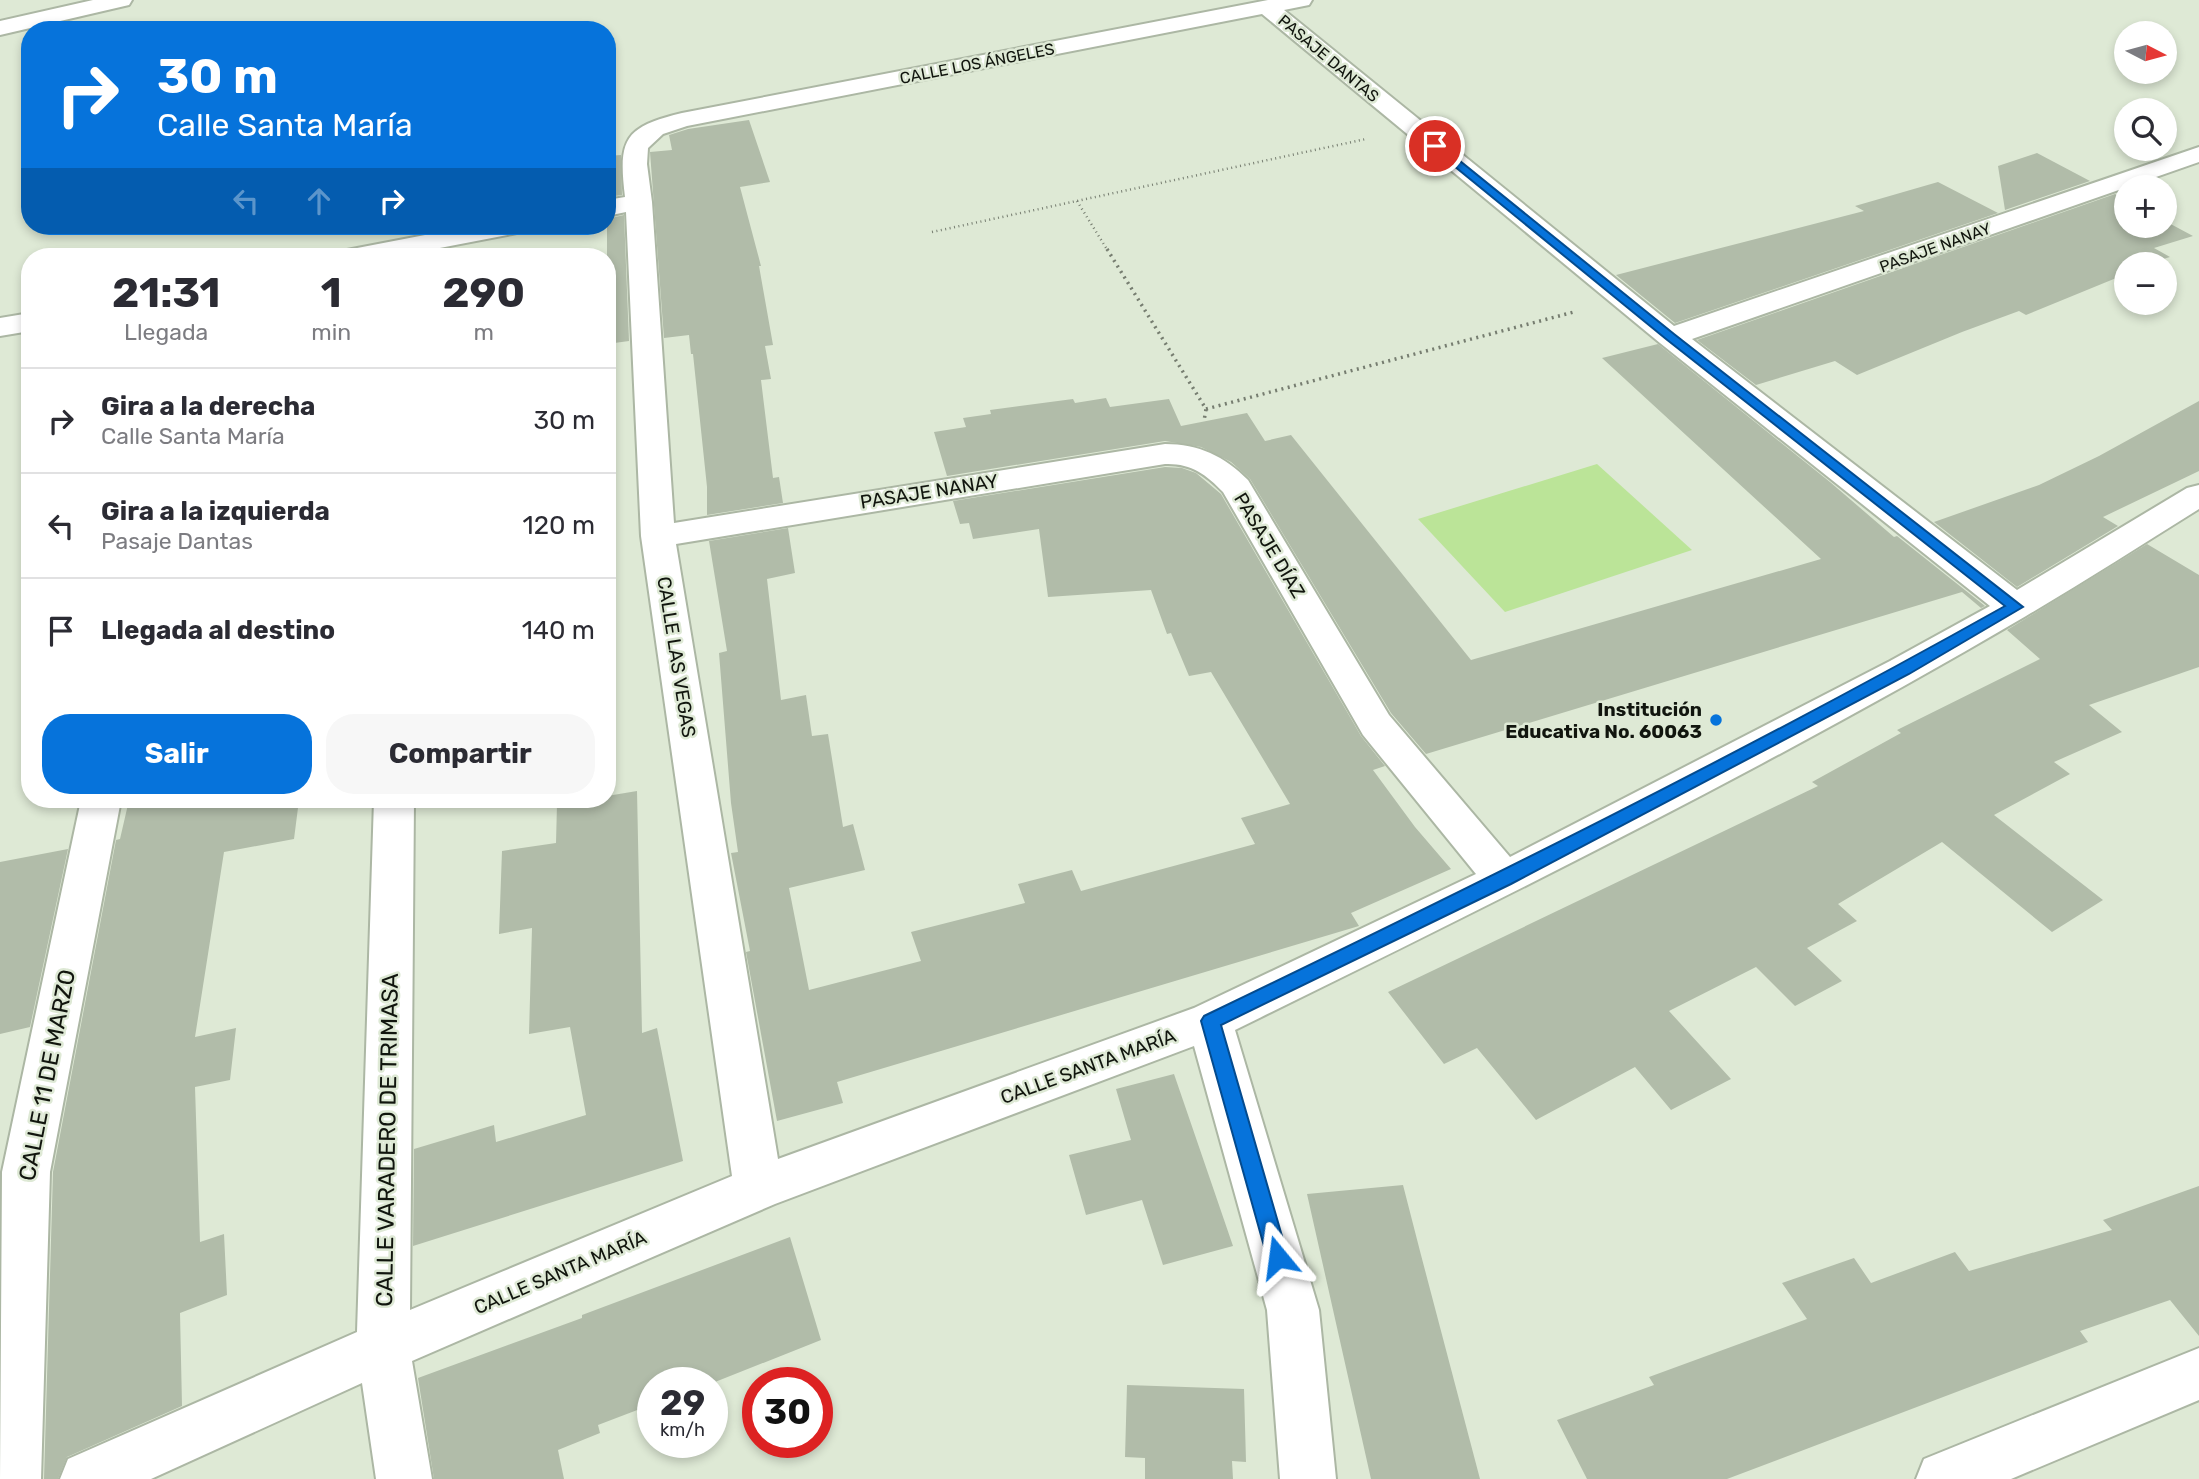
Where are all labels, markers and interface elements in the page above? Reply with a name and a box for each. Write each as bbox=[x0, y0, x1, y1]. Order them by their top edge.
street label: PASAJE DANTAS bbox=[1274, 11, 1383, 106]
north arrow bbox=[2114, 21, 2177, 84]
map controls bbox=[2114, 21, 2177, 315]
street label: CALLE LOS ÁNGELES bbox=[898, 39, 1056, 88]
text: 30 m bbox=[157, 47, 278, 105]
icon: right bbox=[42, 49, 133, 140]
button: search bbox=[2114, 98, 2177, 161]
text: Calle Santa María bbox=[157, 106, 413, 144]
pin bbox=[1405, 116, 1465, 176]
icon: arrive bbox=[1416, 127, 1454, 165]
button: + bbox=[2114, 175, 2177, 238]
icon: left bbox=[227, 182, 265, 220]
icon: ahead bbox=[300, 182, 338, 220]
icon: right bbox=[373, 182, 411, 220]
street label: PASAJE NANAY bbox=[1877, 219, 1993, 276]
button: − bbox=[2114, 252, 2177, 315]
text: 21:31 bbox=[112, 268, 220, 318]
text: 1 bbox=[321, 268, 342, 318]
text: 290 bbox=[442, 268, 525, 318]
text: Llegada bbox=[124, 318, 208, 346]
text: min bbox=[311, 318, 351, 346]
text: m bbox=[473, 318, 494, 346]
text: Gira a la derecha bbox=[101, 391, 315, 422]
icon: right bbox=[42, 402, 80, 440]
text: 30 m bbox=[533, 405, 595, 436]
text: Calle Santa María bbox=[101, 422, 285, 450]
street label: PASAJE NANAY bbox=[859, 469, 1000, 514]
street label: PASAJE DÍAZ bbox=[1229, 488, 1310, 602]
text: Gira a la izquierda bbox=[101, 496, 330, 527]
icon: left bbox=[42, 507, 80, 545]
text: 120 m bbox=[523, 510, 595, 541]
text: Pasaje Dantas bbox=[101, 527, 253, 555]
street label: CALLE LAS VEGAS bbox=[652, 575, 701, 739]
icon: arrive bbox=[42, 612, 80, 650]
text: Llegada al destino bbox=[101, 615, 335, 646]
text: 140 m bbox=[522, 615, 595, 646]
place label: Institución Educativa No. 60063 bbox=[1505, 698, 1702, 743]
marker: Institución Educativa No. 60063 bbox=[1708, 712, 1724, 728]
button: Salir bbox=[42, 714, 312, 794]
button: Compartir bbox=[326, 714, 595, 794]
street label: CALLE 11 DE MARZO bbox=[13, 967, 81, 1183]
street label: CALLE VARADERO DE TRIMASA bbox=[370, 973, 404, 1307]
street label: CALLE SANTA MARÍA bbox=[997, 1024, 1179, 1109]
position arrow bbox=[1241, 1220, 1315, 1294]
street label: CALLE SANTA MARÍA bbox=[471, 1226, 650, 1319]
speed limit sign: 30 bbox=[742, 1367, 833, 1458]
text: 29 bbox=[660, 1382, 705, 1424]
text: km/h bbox=[660, 1419, 705, 1441]

